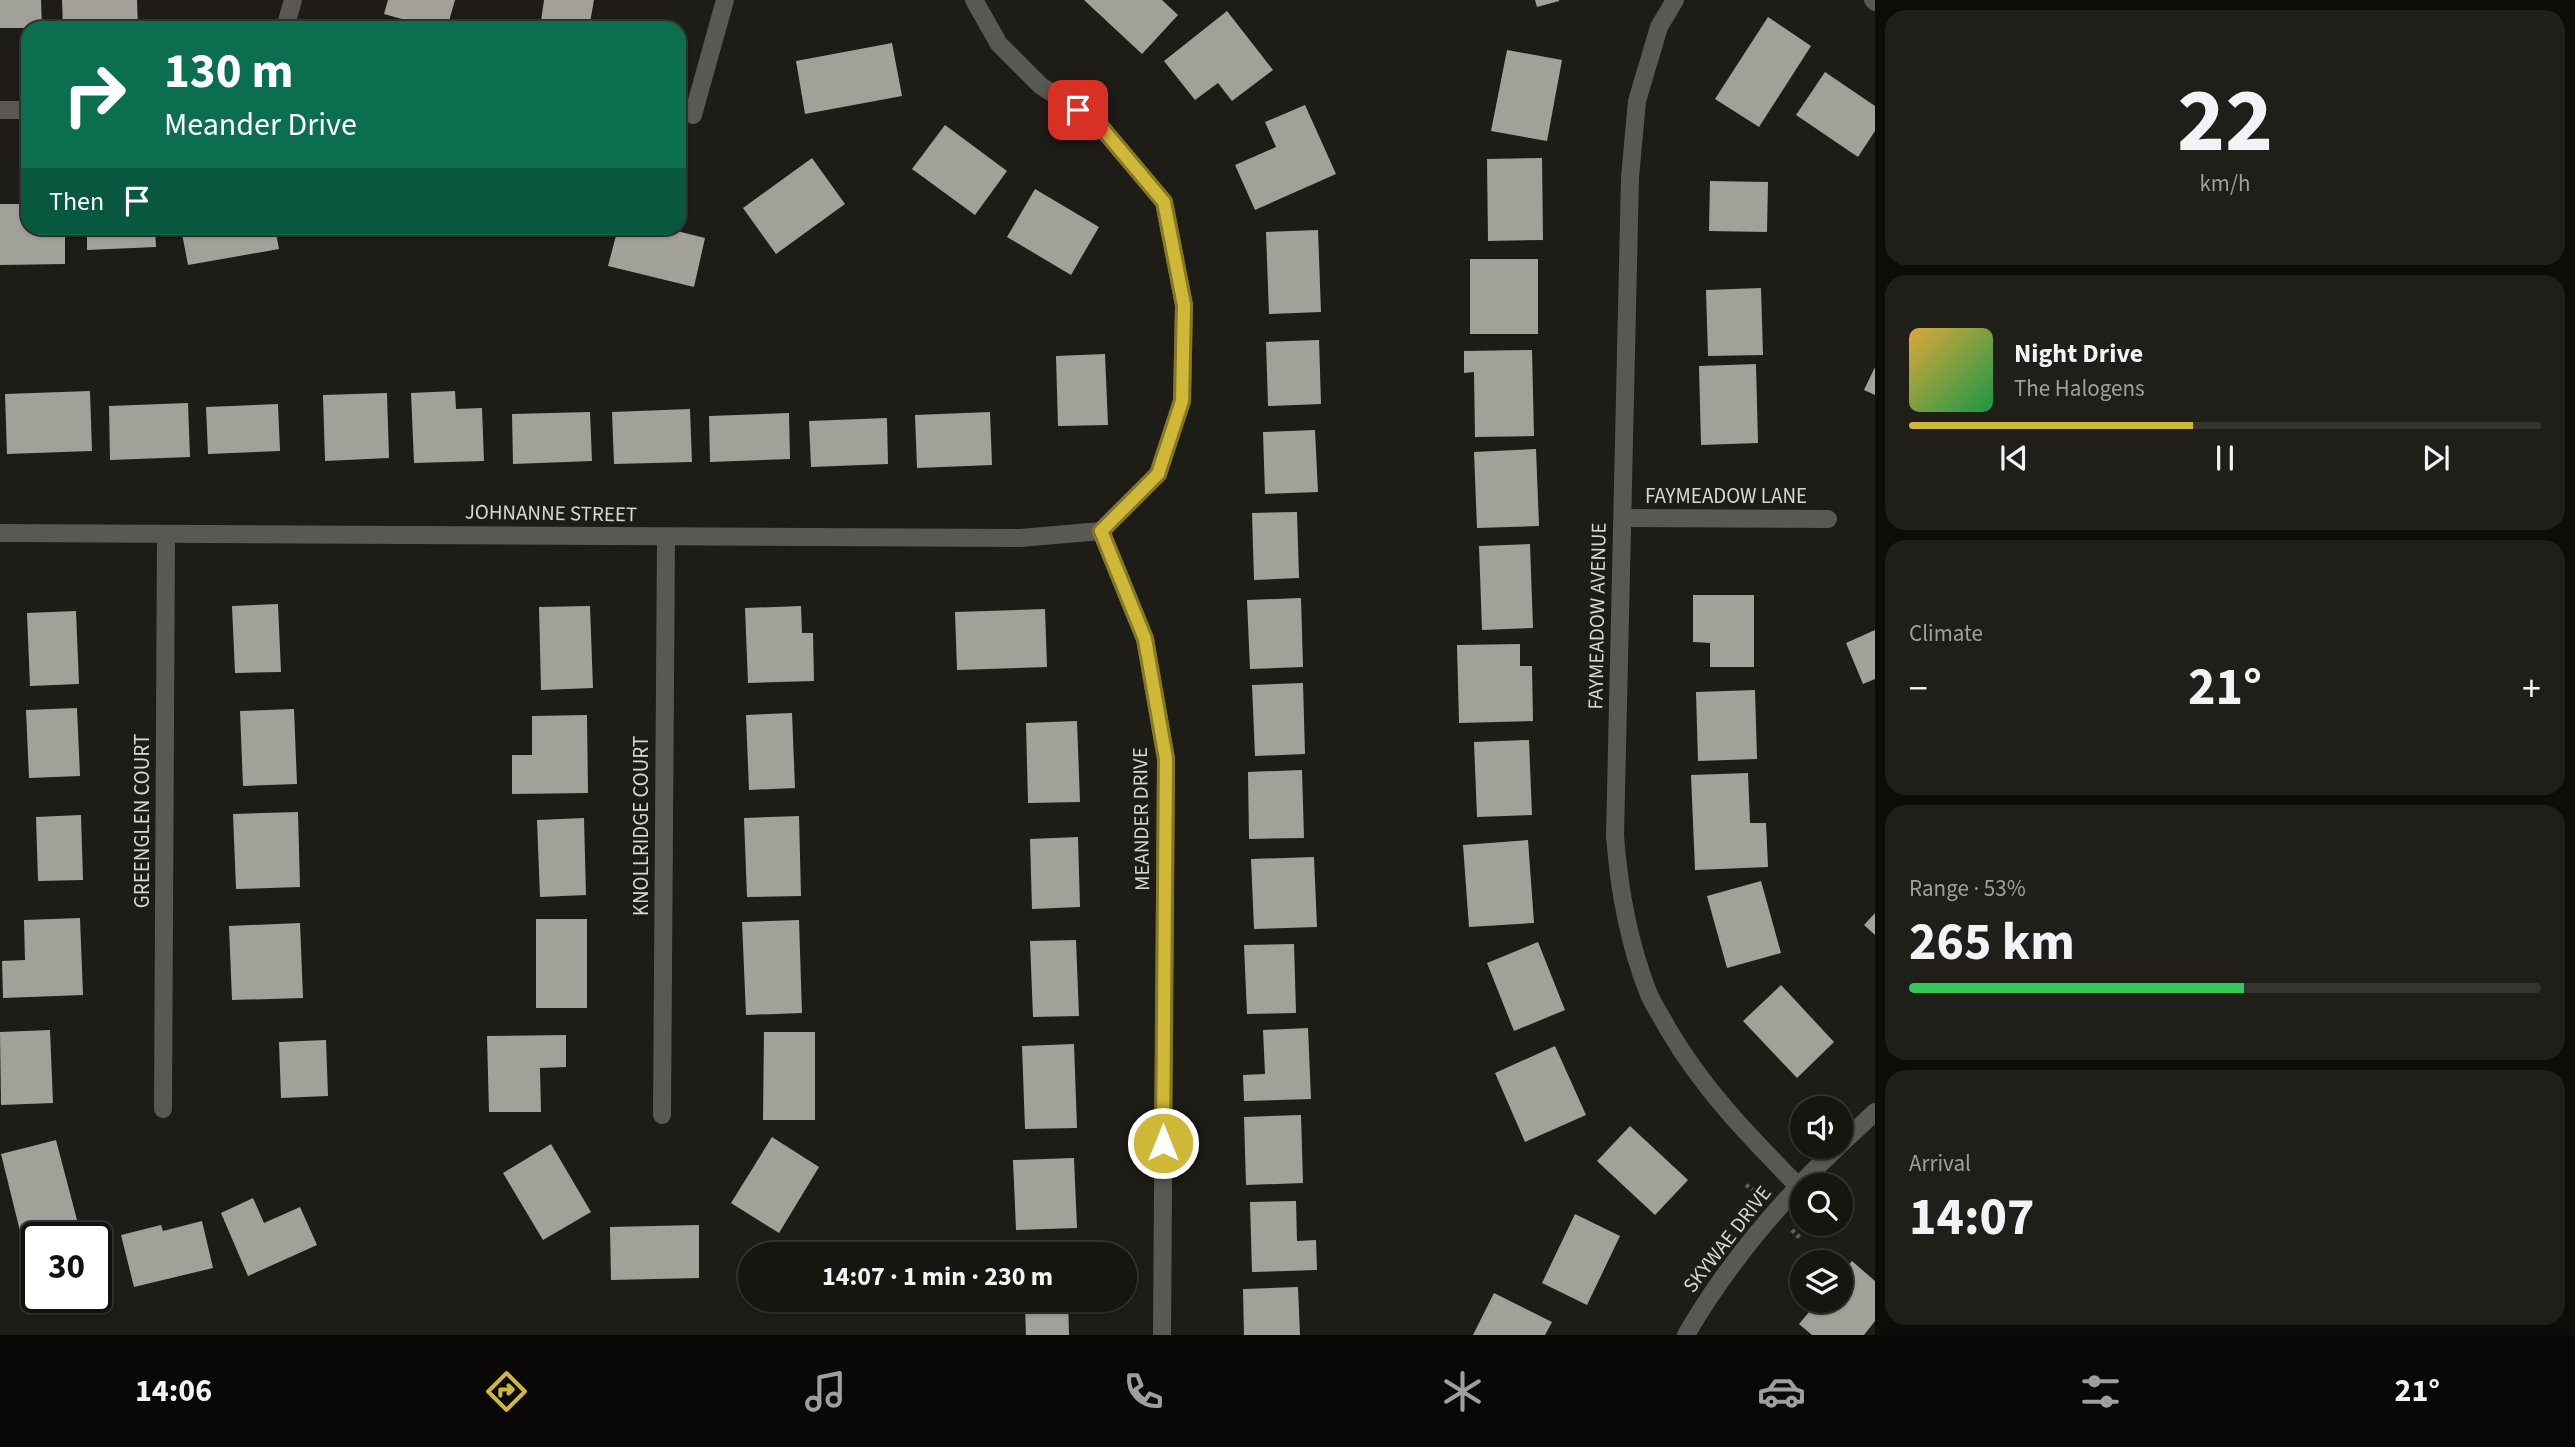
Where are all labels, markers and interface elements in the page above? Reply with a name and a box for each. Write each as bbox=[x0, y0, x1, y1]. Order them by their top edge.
text: 130 m bbox=[164, 37, 293, 107]
icon: right bbox=[49, 49, 140, 140]
text: 22 bbox=[2177, 57, 2273, 186]
pin bbox=[1048, 80, 1108, 140]
icon: arrive bbox=[1059, 91, 1097, 129]
text: Meander Drive bbox=[164, 102, 357, 148]
text: km/h bbox=[2199, 167, 2251, 200]
icon: arrive bbox=[118, 182, 156, 220]
text: Then bbox=[49, 183, 104, 220]
text: Night Drive bbox=[2014, 335, 2143, 372]
text: The Halogens bbox=[2014, 372, 2145, 405]
icon: previous bbox=[1995, 439, 2033, 477]
icon: pause bbox=[2206, 439, 2244, 477]
icon: next bbox=[2417, 439, 2455, 477]
street label: FAYMEADOW LANE bbox=[1645, 481, 1807, 511]
street label: JOHNANNE STREET bbox=[464, 496, 638, 530]
street label: FAYMEADOW AVENUE bbox=[1580, 522, 1614, 710]
text: Climate bbox=[1909, 617, 1983, 650]
text: 21° bbox=[2188, 651, 2262, 725]
text: − bbox=[1909, 662, 1928, 716]
text: + bbox=[2522, 662, 2541, 716]
street label: GREENGLEN COURT bbox=[127, 734, 157, 908]
street label: KNOLLRIDGE COURT bbox=[626, 736, 656, 916]
street label: MEANDER DRIVE bbox=[1125, 747, 1157, 891]
text: Range · 53% bbox=[1909, 872, 2026, 905]
text: 265 km bbox=[1909, 906, 2075, 980]
map controls bbox=[1790, 1096, 1853, 1313]
button: sound bbox=[1790, 1096, 1853, 1159]
position arrow bbox=[1126, 1106, 1200, 1180]
text: Arrival bbox=[1909, 1147, 1971, 1180]
button: search bbox=[1790, 1173, 1853, 1236]
street label: SKYWAE DRIVE bbox=[1676, 1179, 1778, 1299]
text: 14:07 bbox=[1909, 1181, 2034, 1255]
speed limit sign: 30 bbox=[21, 1222, 112, 1313]
button: layers bbox=[1790, 1250, 1853, 1313]
text: 14:07 · 1 min · 230 m bbox=[822, 1258, 1053, 1295]
icon: directions bbox=[482, 1367, 531, 1416]
icon: music bbox=[801, 1367, 850, 1416]
icon: phone bbox=[1119, 1367, 1168, 1416]
icon: climate bbox=[1438, 1367, 1487, 1416]
icon: car bbox=[1757, 1367, 1806, 1416]
icon: filters bbox=[2076, 1367, 2125, 1416]
text: 14:06 bbox=[135, 1368, 212, 1414]
text: 21° bbox=[2395, 1368, 2440, 1414]

